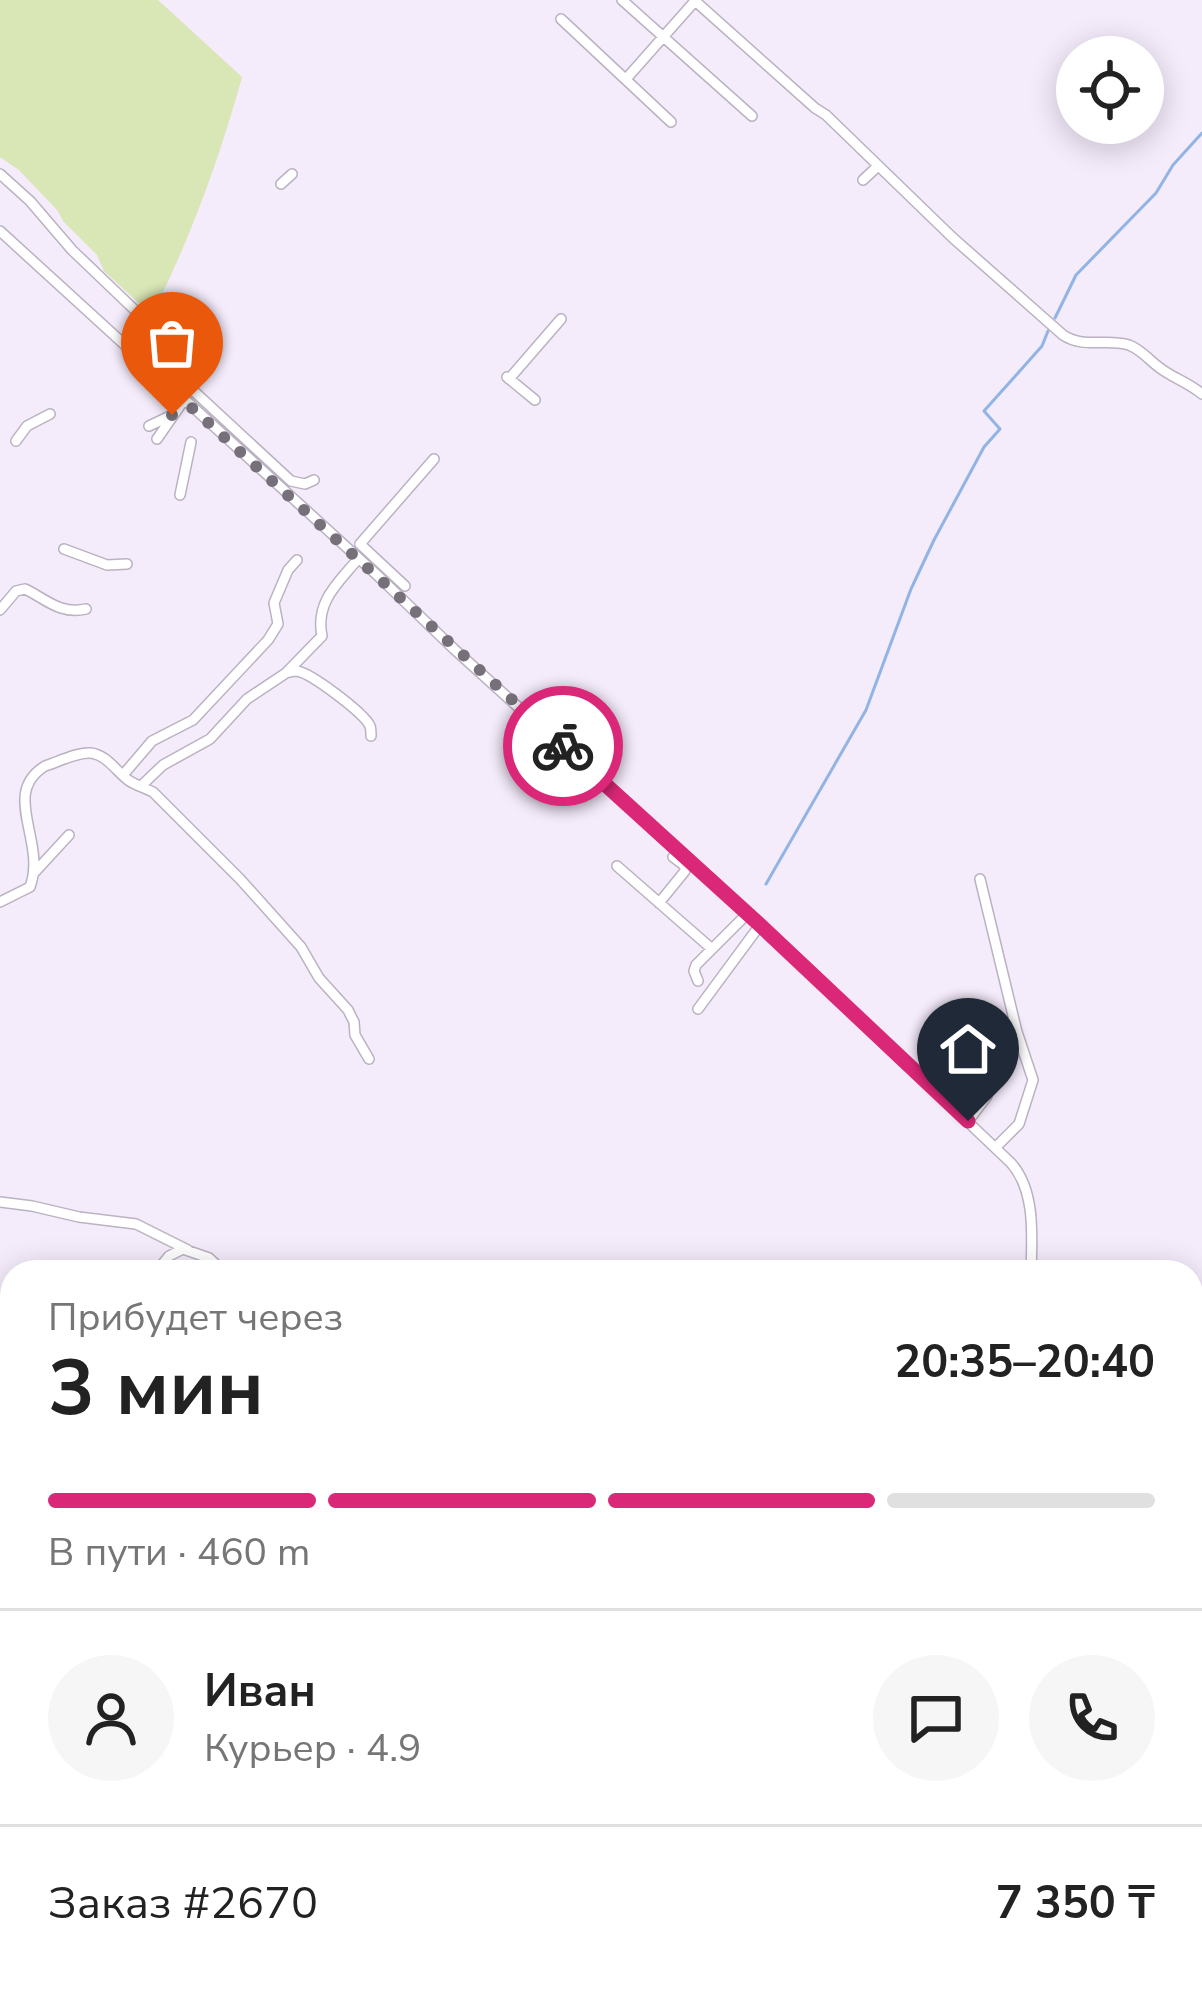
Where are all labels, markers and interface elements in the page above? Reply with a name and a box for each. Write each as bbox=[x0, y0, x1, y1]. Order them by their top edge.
map controls bbox=[1056, 36, 1164, 144]
button: locate bbox=[1056, 36, 1164, 144]
pin bbox=[121, 292, 223, 415]
icon: bag bbox=[139, 310, 205, 376]
courier bbox=[503, 686, 623, 806]
icon: bike bbox=[530, 713, 596, 779]
pin bbox=[917, 998, 1019, 1121]
icon: home bbox=[935, 1016, 1001, 1082]
text: Прибудет через bbox=[48, 1291, 343, 1344]
text: 20:35–20:40 bbox=[894, 1332, 1155, 1393]
text: 3 мин bbox=[48, 1335, 264, 1442]
text: В пути · 460 m bbox=[48, 1526, 310, 1579]
button: person bbox=[48, 1655, 174, 1781]
button: chat bbox=[873, 1655, 999, 1781]
button: phone bbox=[1029, 1655, 1155, 1781]
text: Иван bbox=[204, 1661, 316, 1722]
text: Курьер · 4.9 bbox=[204, 1722, 421, 1775]
text: Заказ #2670 bbox=[48, 1873, 318, 1934]
text: 7 350 ₸ bbox=[996, 1873, 1155, 1934]

